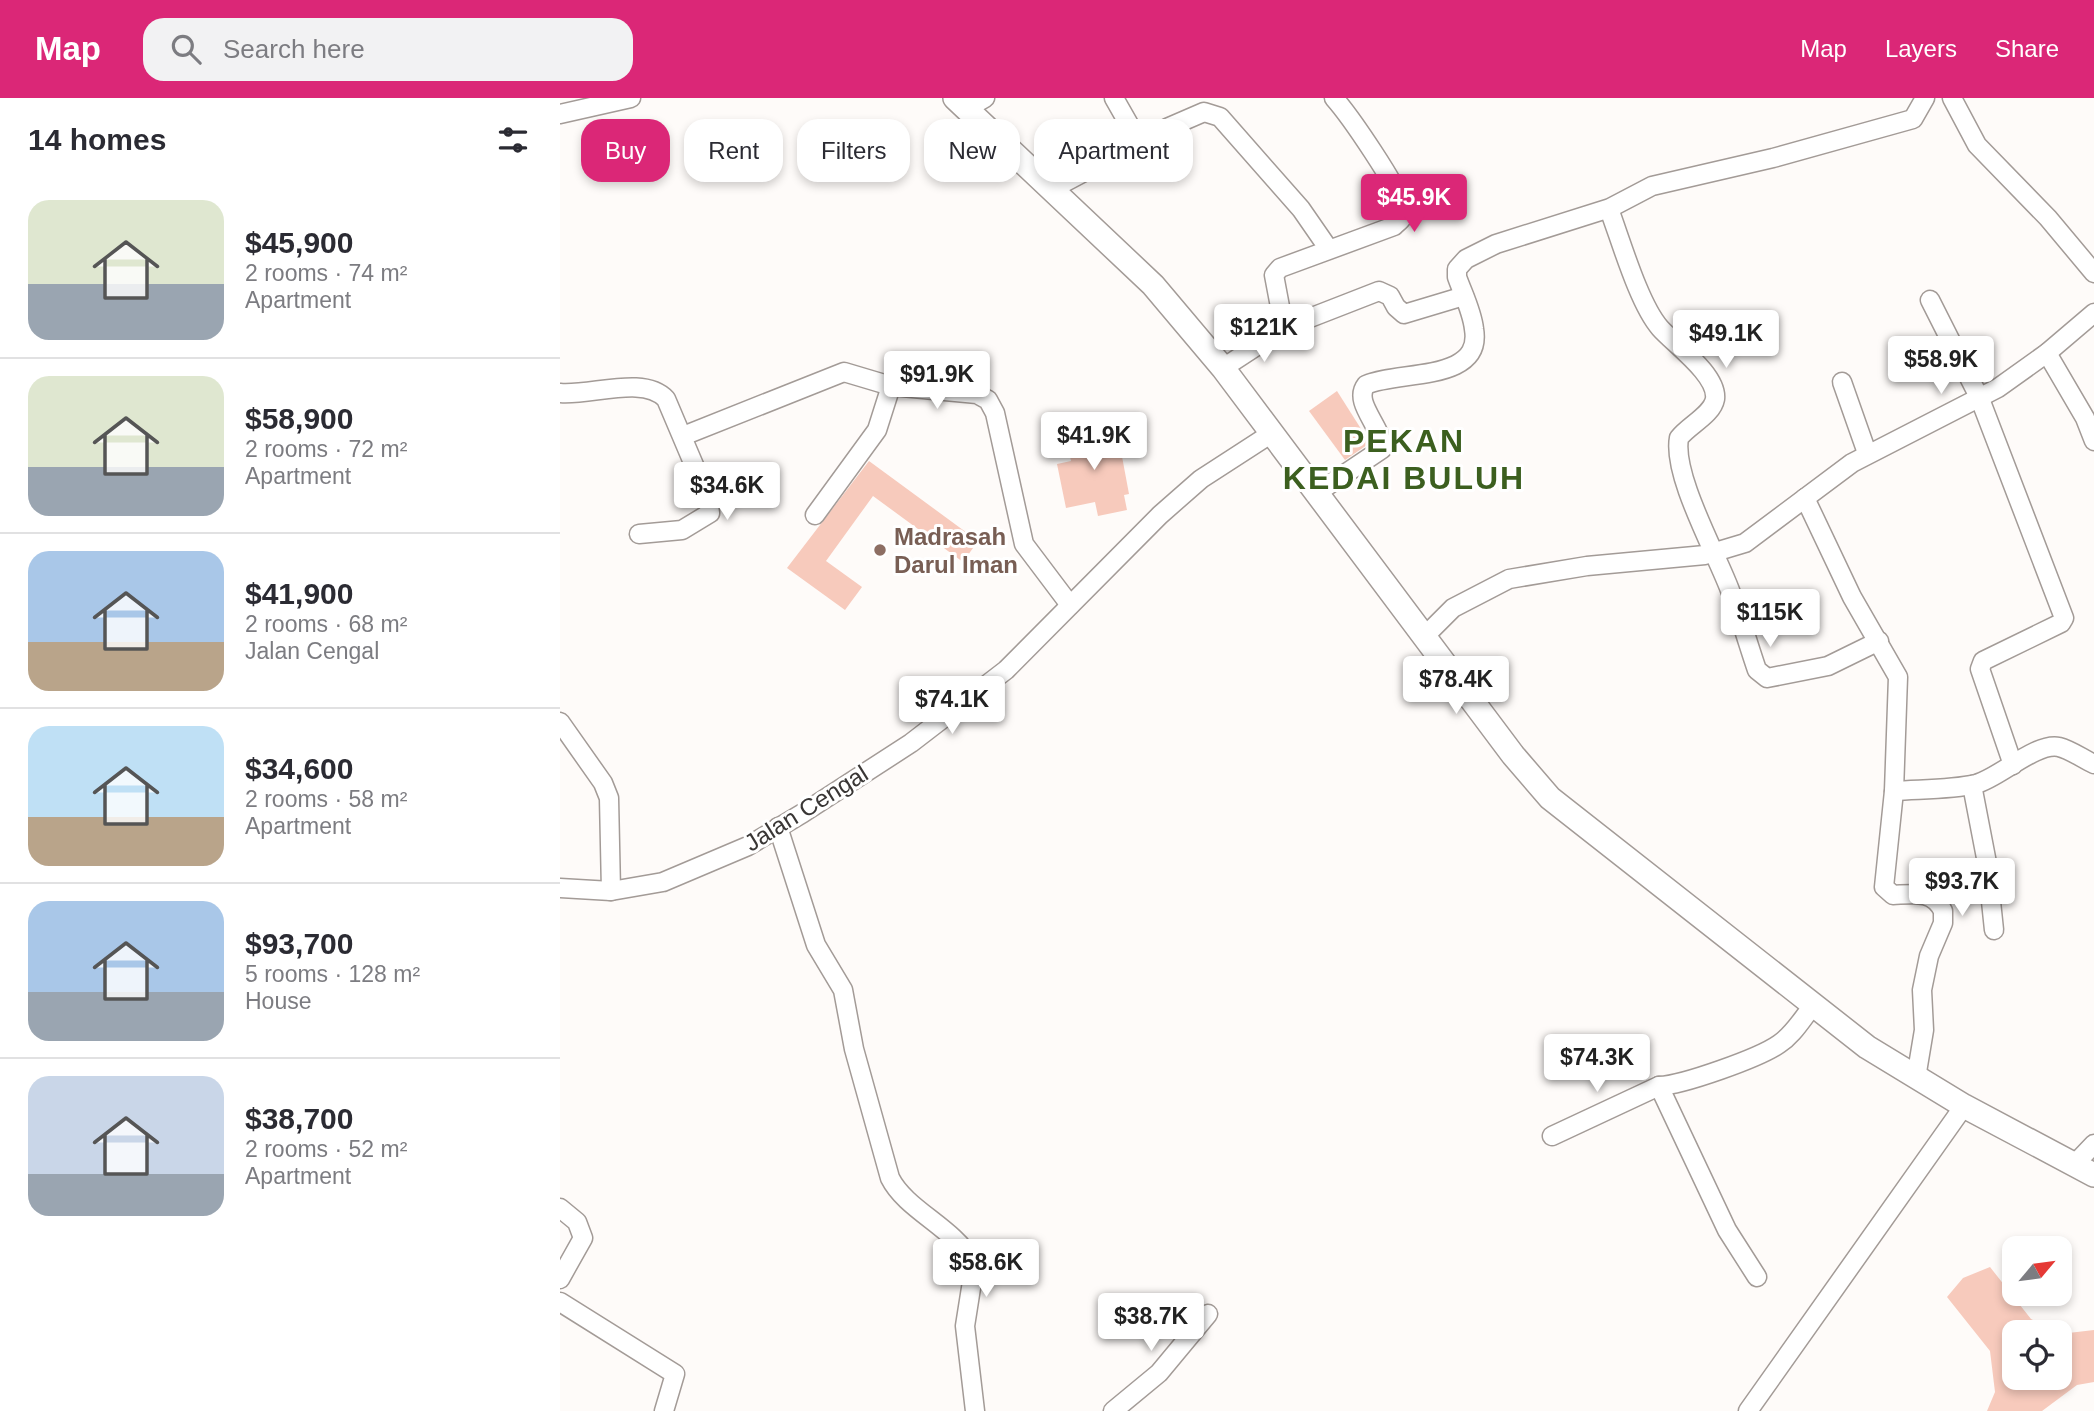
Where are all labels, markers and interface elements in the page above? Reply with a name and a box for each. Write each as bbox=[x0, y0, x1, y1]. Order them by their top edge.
search box bbox=[143, 18, 633, 81]
text: Map bbox=[35, 30, 101, 67]
icon: search bbox=[167, 30, 205, 68]
text: Search here bbox=[223, 34, 365, 64]
text: Map bbox=[1800, 35, 1847, 62]
text: Layers bbox=[1885, 35, 1957, 62]
text: Share bbox=[1995, 35, 2059, 62]
chip: Buy bbox=[581, 119, 670, 182]
chip: Rent bbox=[684, 119, 783, 182]
chip: Filters bbox=[797, 119, 910, 182]
chip: New bbox=[924, 119, 1020, 182]
chip: Apartment bbox=[1034, 119, 1193, 182]
icon: filters bbox=[494, 121, 532, 159]
text: 14 homes bbox=[28, 123, 166, 156]
pin: $45.9K bbox=[1357, 174, 1471, 234]
text: $45.9K bbox=[1377, 184, 1451, 210]
text: $45,900 bbox=[245, 226, 353, 259]
icon: home bbox=[84, 228, 168, 312]
text: 2 rooms · 74 m² bbox=[245, 260, 407, 286]
text: Apartment bbox=[245, 287, 351, 313]
pin: $121K bbox=[1215, 304, 1313, 364]
pin: $49.1K bbox=[1669, 310, 1783, 370]
text: $121K bbox=[1230, 314, 1298, 340]
text: $49.1K bbox=[1689, 320, 1763, 346]
pin: $58.9K bbox=[1884, 336, 1998, 396]
text: $58.9K bbox=[1904, 346, 1978, 372]
pin: $91.9K bbox=[880, 352, 994, 411]
text: $91.9K bbox=[900, 361, 974, 387]
text: $58,900 bbox=[245, 402, 353, 435]
icon: home bbox=[84, 404, 168, 488]
pin: $41.9K bbox=[1037, 412, 1151, 472]
text: $41.9K bbox=[1057, 422, 1131, 448]
district label: PEKAN KEDAI BULUH bbox=[1283, 423, 1525, 496]
text: 2 rooms · 72 m² bbox=[245, 436, 407, 462]
pin: $34.6K bbox=[670, 462, 784, 522]
text: Apartment bbox=[245, 463, 351, 489]
text: $34.6K bbox=[690, 472, 764, 498]
place label: Madrasah Darul Iman bbox=[894, 523, 1018, 578]
marker: Madrasah Darul Iman bbox=[872, 542, 888, 558]
text: $41,900 bbox=[245, 577, 353, 610]
icon: home bbox=[84, 579, 168, 663]
pin: $115K bbox=[1721, 589, 1819, 649]
text: $115K bbox=[1737, 599, 1803, 625]
text: 2 rooms · 68 m² bbox=[245, 611, 407, 637]
text: Jalan Cengal bbox=[245, 638, 379, 664]
pin: $78.4K bbox=[1399, 656, 1513, 716]
text: $78.4K bbox=[1419, 666, 1493, 692]
pin: $74.1K bbox=[895, 676, 1009, 736]
text: $74.1K bbox=[915, 686, 989, 712]
text: $34,600 bbox=[245, 752, 353, 785]
icon: home bbox=[84, 754, 168, 838]
street label: Jalan Cengal bbox=[739, 759, 873, 857]
text: 2 rooms · 58 m² bbox=[245, 786, 407, 812]
text: Apartment bbox=[245, 813, 351, 839]
pin: $93.7K bbox=[1905, 858, 2019, 918]
text: $93.7K bbox=[1925, 868, 1999, 894]
text: $93,700 bbox=[245, 927, 353, 960]
icon: home bbox=[84, 929, 168, 1013]
text: 5 rooms · 128 m² bbox=[245, 961, 420, 987]
text: House bbox=[245, 988, 311, 1014]
pin: $74.3K bbox=[1540, 1034, 1654, 1094]
text: $74.3K bbox=[1560, 1044, 1634, 1070]
text: $38,700 bbox=[245, 1102, 353, 1135]
icon: home bbox=[84, 1104, 168, 1188]
text: 2 rooms · 52 m² bbox=[245, 1136, 407, 1162]
text: Apartment bbox=[245, 1163, 351, 1189]
north arrow bbox=[2002, 1236, 2072, 1306]
map controls bbox=[2002, 1236, 2072, 1390]
pin: $58.6K bbox=[929, 1240, 1043, 1299]
text: $58.6K bbox=[949, 1249, 1023, 1275]
pin: $38.7K bbox=[1094, 1294, 1208, 1353]
text: $38.7K bbox=[1114, 1303, 1188, 1329]
button: locate bbox=[2002, 1320, 2072, 1390]

